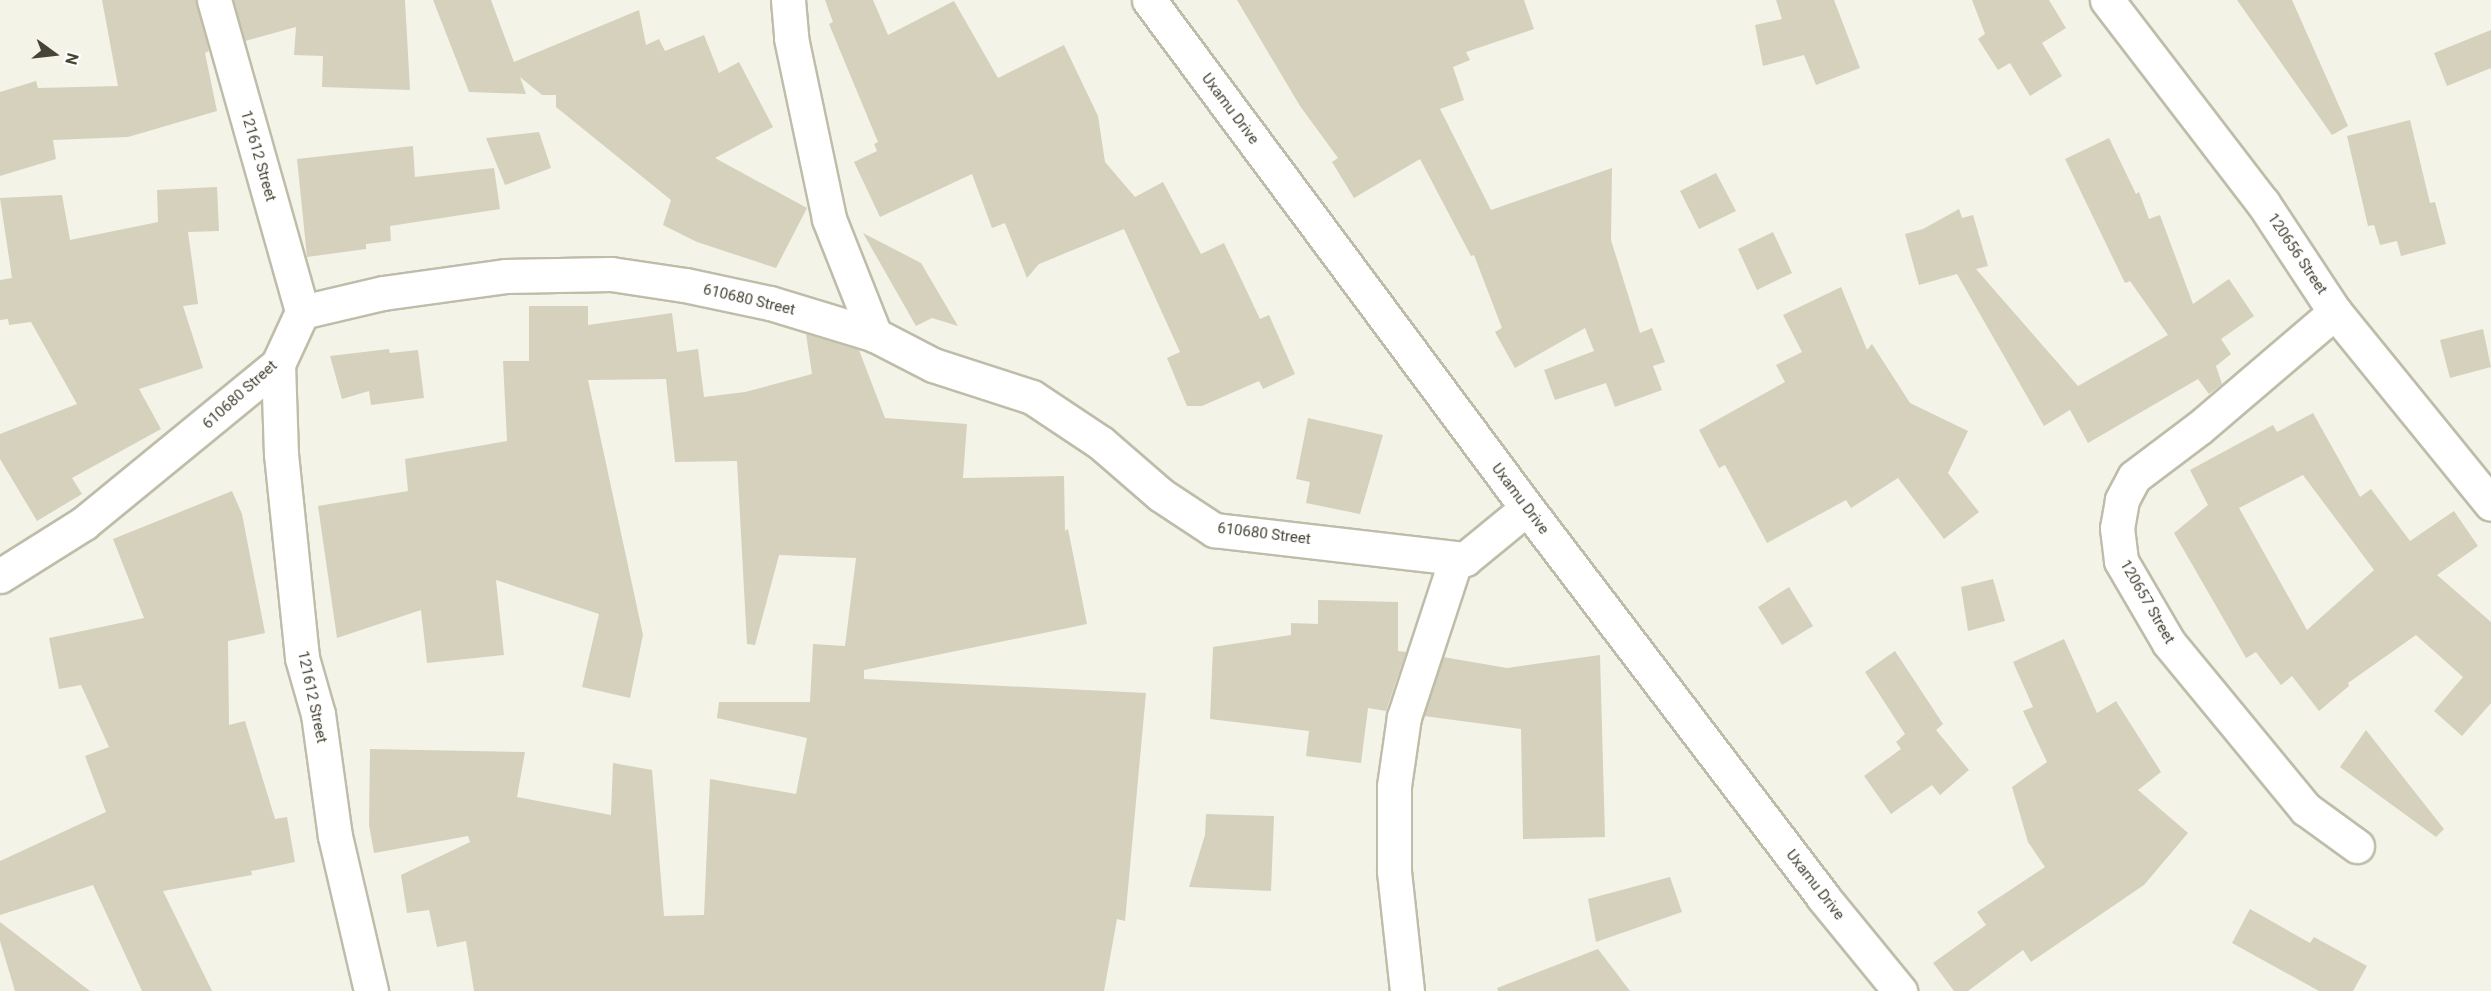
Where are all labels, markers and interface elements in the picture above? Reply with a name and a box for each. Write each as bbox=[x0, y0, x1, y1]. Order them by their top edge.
north arrow bbox=[24, 24, 84, 84]
text: N bbox=[61, 51, 83, 67]
street label: Uxamu Drive bbox=[1197, 70, 1263, 148]
street label: 121612 Street bbox=[236, 108, 280, 204]
street label: 120656 Street bbox=[2263, 210, 2331, 298]
street label: 610680 Street bbox=[701, 281, 797, 319]
street label: 610680 Street bbox=[199, 357, 281, 433]
street label: Uxamu Drive bbox=[1487, 460, 1553, 538]
street label: 610680 Street bbox=[1216, 519, 1312, 549]
street label: 120657 Street bbox=[2116, 557, 2178, 647]
street label: 121612 Street bbox=[293, 649, 331, 745]
street label: Uxamu Drive bbox=[1782, 846, 1848, 924]

